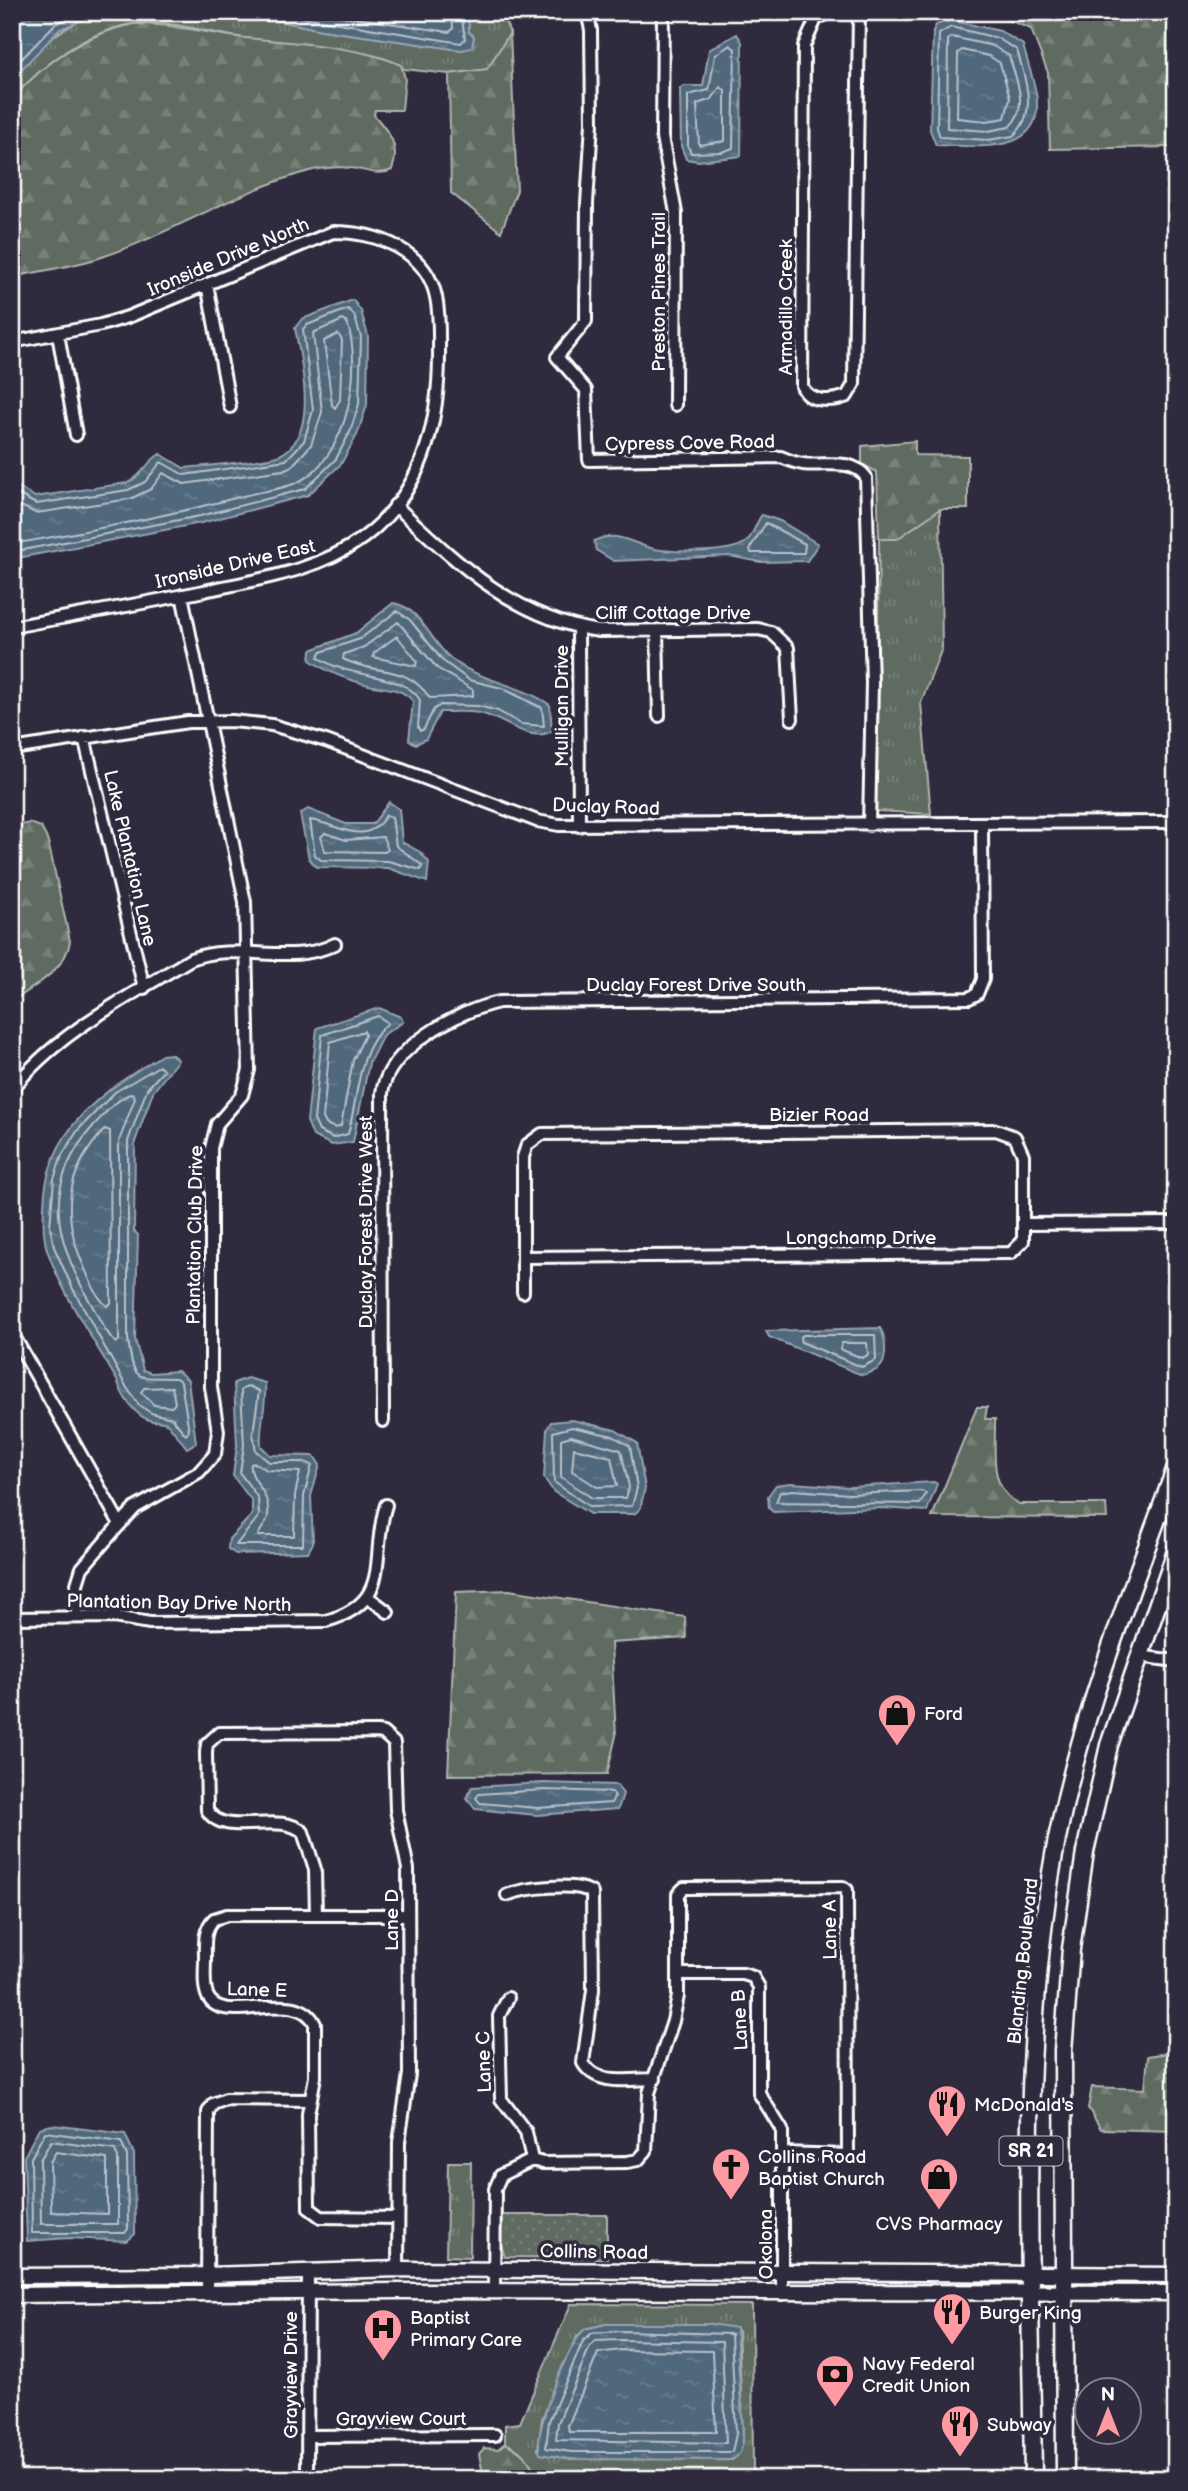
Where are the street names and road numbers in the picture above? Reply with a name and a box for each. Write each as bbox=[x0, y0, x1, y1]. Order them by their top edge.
street label: Preston Pines Trail bbox=[648, 212, 671, 372]
street label: Ironside Drive North bbox=[144, 213, 313, 302]
street label: Armadillo Creek bbox=[775, 238, 798, 375]
street label: Cypress Cove Road bbox=[605, 431, 775, 456]
street label: Ironside Drive East bbox=[153, 535, 318, 594]
street label: Cliff Cottage Drive bbox=[595, 602, 751, 625]
street label: Mulligan Drive bbox=[551, 645, 574, 767]
street label: Lake Plantation Lane bbox=[98, 768, 161, 949]
street label: Duclay Road bbox=[552, 794, 660, 821]
street label: Duclay Forest Drive South bbox=[586, 974, 806, 997]
street label: Bizier Road bbox=[769, 1104, 869, 1127]
street label: Duclay Forest Drive West bbox=[355, 1115, 378, 1329]
street label: Plantation Club Drive bbox=[182, 1145, 209, 1325]
street label: Longchamp Drive bbox=[786, 1227, 936, 1250]
street label: Plantation Bay Drive North bbox=[66, 1590, 292, 1617]
street label: Blanding Boulevard bbox=[1003, 1877, 1044, 2046]
street label: Lane D bbox=[381, 1889, 404, 1951]
street label: Lane A bbox=[818, 1899, 843, 1960]
street label: Lane E bbox=[226, 1978, 288, 2003]
street label: Lane B bbox=[727, 1989, 754, 2051]
street label: Lane C bbox=[472, 2031, 497, 2093]
road number: SR 21 bbox=[1000, 2136, 1062, 2166]
street label: Okolona bbox=[755, 2209, 778, 2279]
street label: Collins Road bbox=[540, 2240, 648, 2265]
street label: Grayview Drive bbox=[280, 2311, 303, 2439]
street label: Grayview Court bbox=[336, 2408, 466, 2431]

